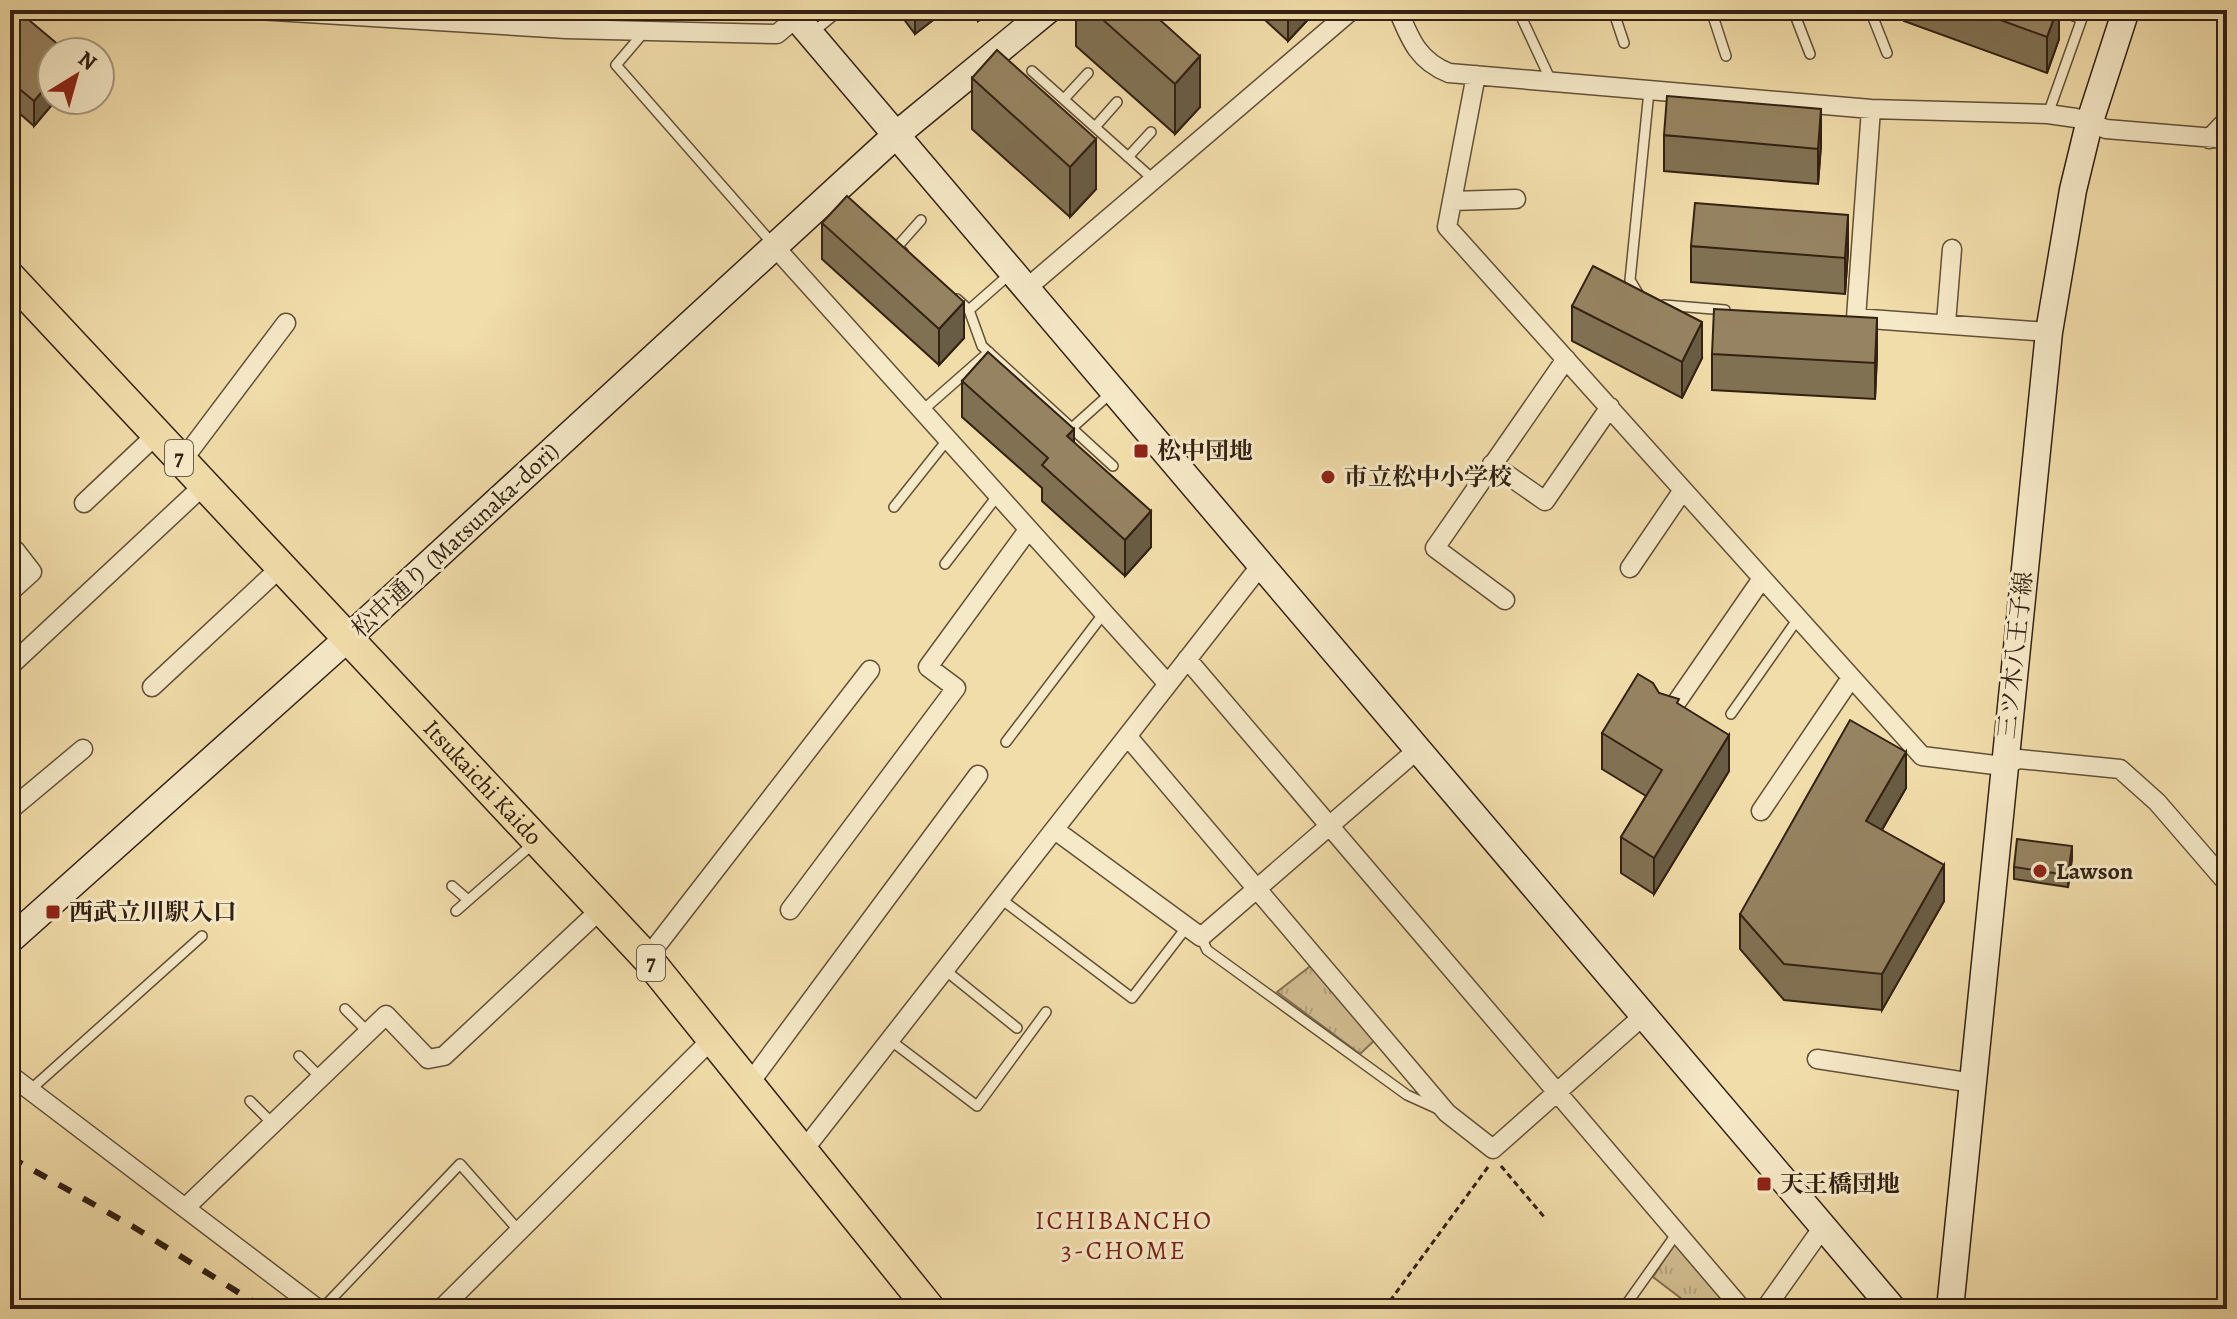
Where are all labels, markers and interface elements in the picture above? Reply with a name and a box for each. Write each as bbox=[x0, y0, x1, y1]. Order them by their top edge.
north arrow bbox=[36, 36, 116, 116]
text: N bbox=[72, 44, 103, 78]
street label: 松中通り (Matsunaka-dori) bbox=[344, 435, 566, 645]
place label: 松中団地 bbox=[1157, 435, 1253, 467]
road number: 7 bbox=[165, 440, 193, 476]
marker: 松中団地 bbox=[1132, 442, 1150, 460]
place label: 市立松中小学校 bbox=[1344, 461, 1512, 493]
marker: 市立松中小学校 bbox=[1319, 468, 1337, 486]
street label: 三ツ木八王子線 bbox=[1990, 570, 2040, 740]
street label: Itsukaichi Kaido bbox=[416, 713, 549, 852]
place label: Lawson bbox=[2056, 855, 2134, 887]
marker: Lawson bbox=[2031, 862, 2049, 880]
place label: 西武立川駅入口 bbox=[69, 896, 237, 928]
marker: 西武立川駅入口 bbox=[44, 903, 62, 921]
road number: 7 bbox=[637, 945, 665, 981]
place label: 天王橋団地 bbox=[1780, 1168, 1900, 1200]
marker: 天王橋団地 bbox=[1755, 1175, 1773, 1193]
district label: ICHIBANCHO 3-CHOME bbox=[1035, 1203, 1213, 1268]

